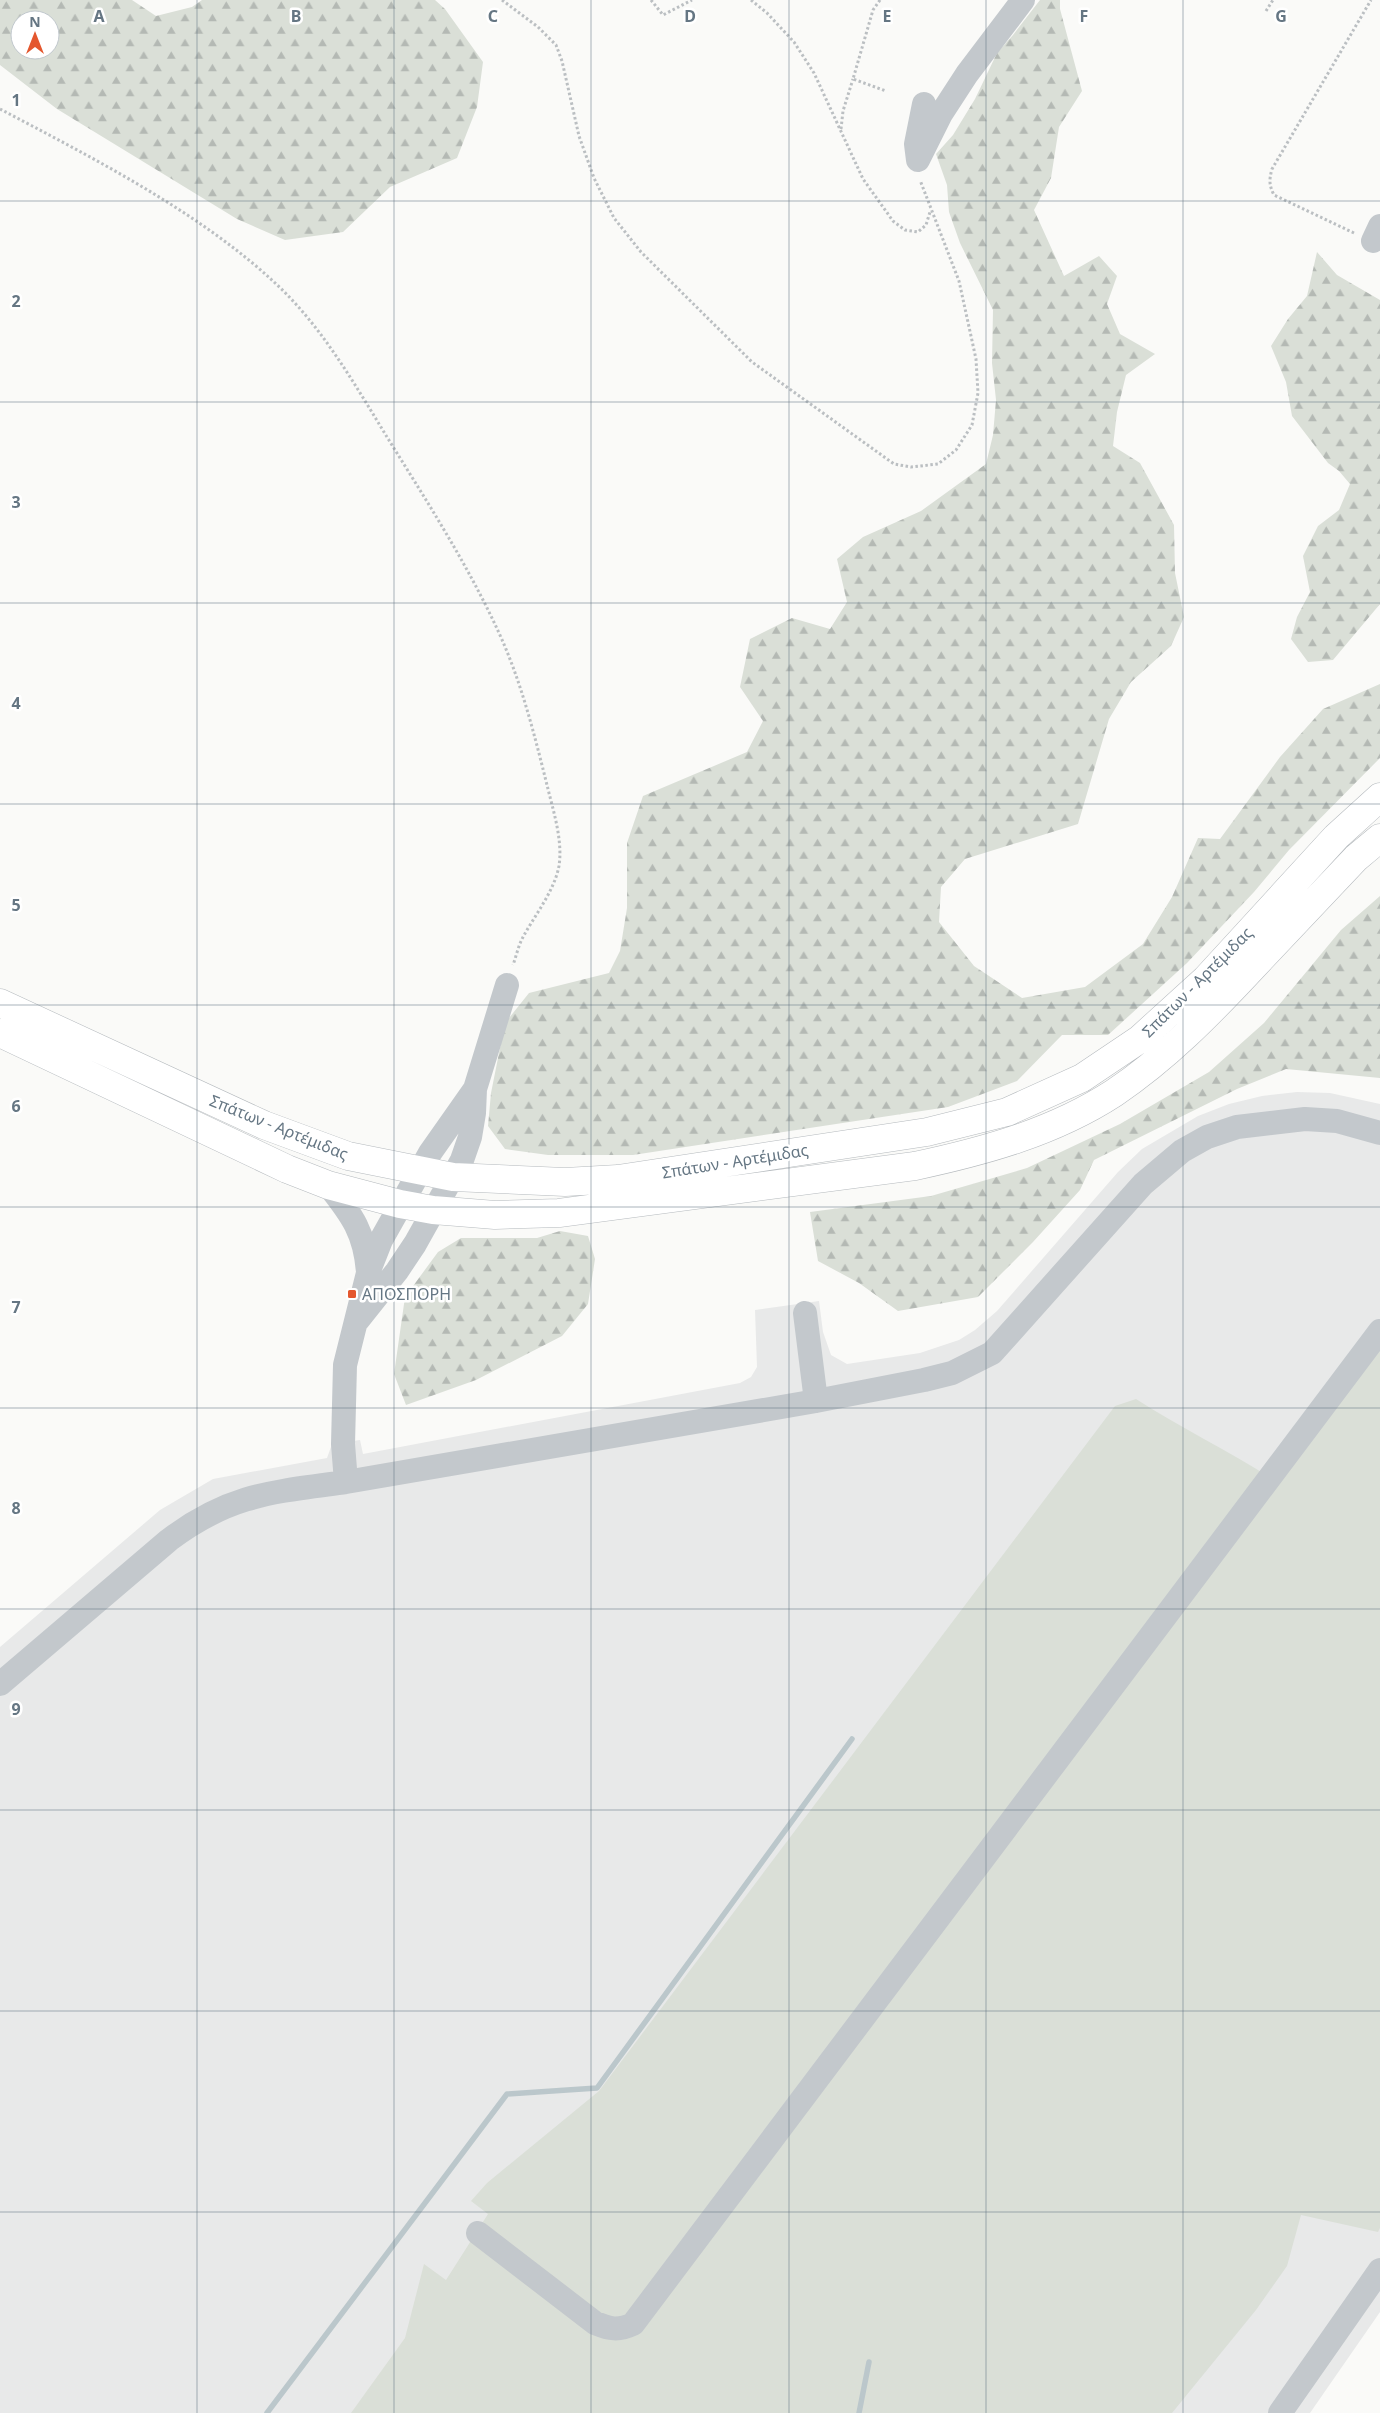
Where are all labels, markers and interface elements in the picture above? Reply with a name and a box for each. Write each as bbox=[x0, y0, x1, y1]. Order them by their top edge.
text: A bbox=[93, 5, 105, 27]
text: B bbox=[291, 5, 301, 27]
text: C bbox=[488, 5, 498, 27]
text: D bbox=[684, 5, 696, 27]
text: E bbox=[883, 5, 892, 27]
text: F bbox=[1080, 5, 1088, 27]
text: G bbox=[1275, 5, 1287, 27]
north arrow bbox=[10, 10, 60, 60]
text: N bbox=[29, 12, 41, 31]
text: 1 bbox=[11, 89, 21, 111]
text: 2 bbox=[11, 290, 21, 312]
text: 3 bbox=[11, 491, 21, 513]
text: 4 bbox=[11, 692, 21, 714]
text: 5 bbox=[11, 894, 21, 916]
street label: Σπάτων - Αρτέμιδας bbox=[1137, 922, 1257, 1042]
street label: Σπάτων - Αρτέμιδας bbox=[206, 1089, 352, 1165]
text: 6 bbox=[11, 1095, 21, 1117]
street label: Σπάτων - Αρτέμιδας bbox=[660, 1139, 810, 1183]
place label: ΑΠΟΣΠΟΡΗ bbox=[362, 1283, 451, 1305]
marker: ΑΠΟΣΠΟΡΗ bbox=[346, 1288, 358, 1300]
text: 7 bbox=[11, 1296, 21, 1318]
text: 8 bbox=[11, 1497, 21, 1519]
text: 9 bbox=[11, 1698, 21, 1720]

